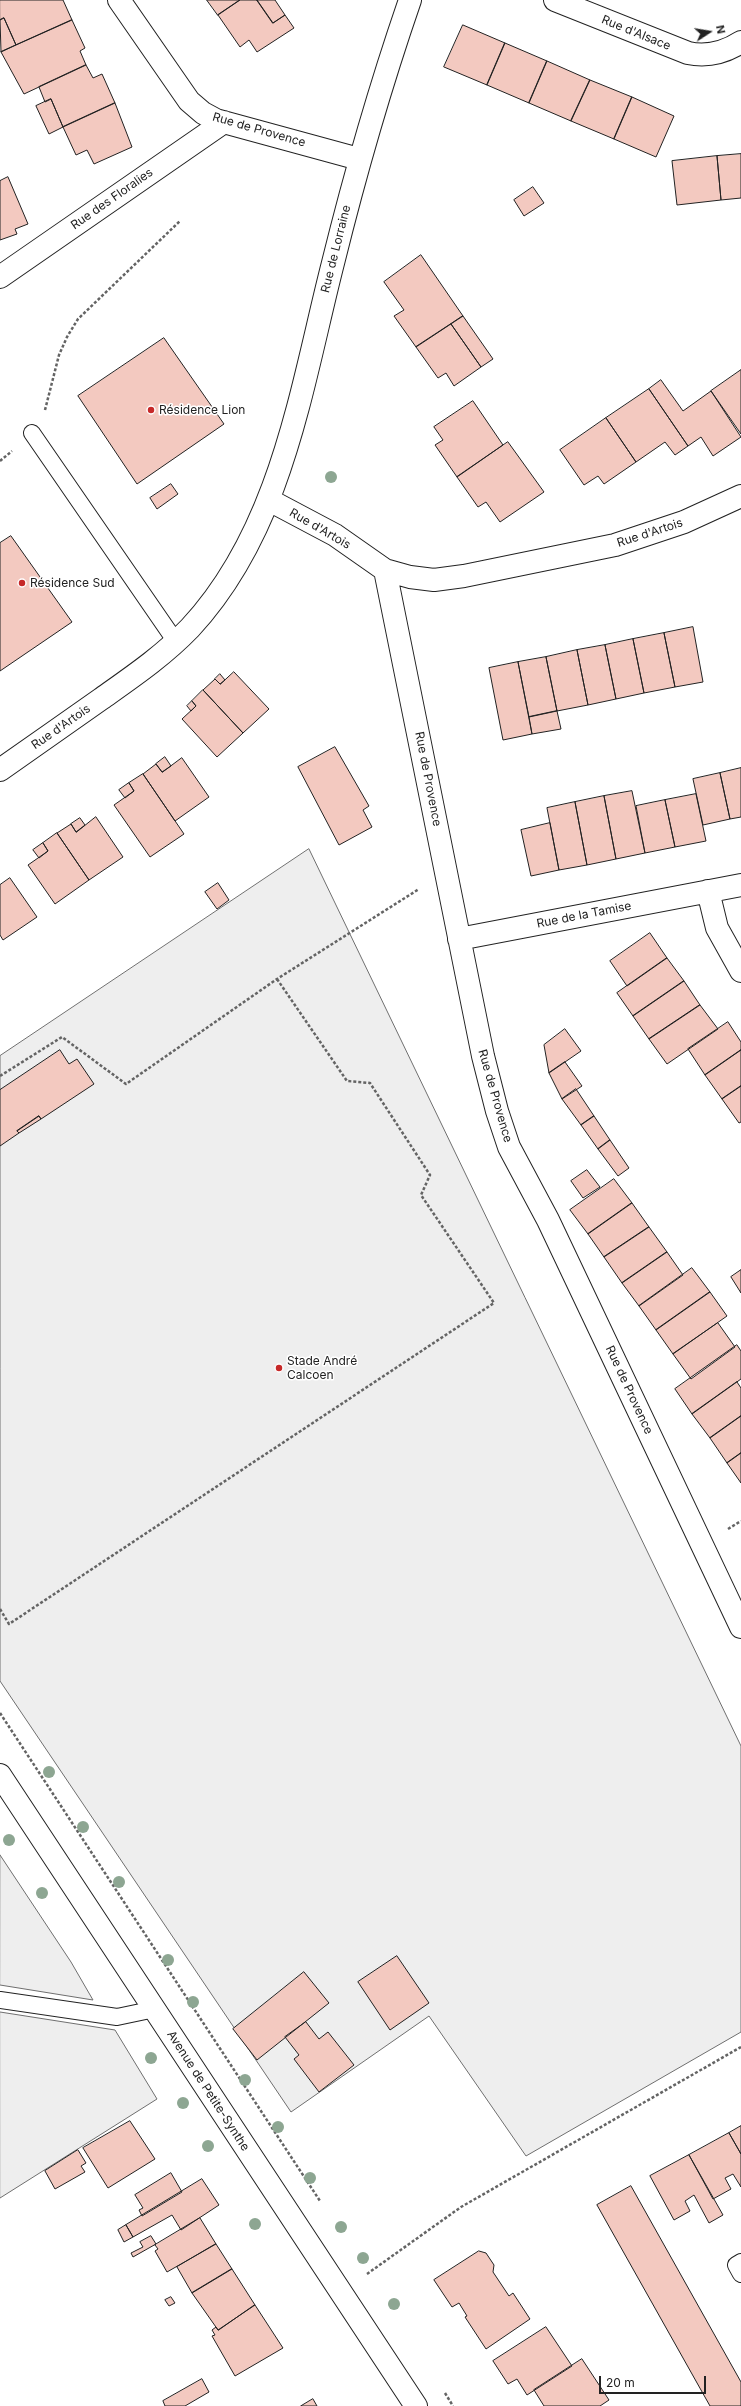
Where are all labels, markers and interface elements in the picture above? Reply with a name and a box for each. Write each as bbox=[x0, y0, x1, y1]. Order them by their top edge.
north arrow bbox=[689, 12, 729, 52]
street label: Rue d'Alsace bbox=[599, 13, 673, 53]
text: N bbox=[713, 24, 728, 35]
street label: Rue de Provence bbox=[211, 110, 307, 150]
street label: Rue des Floralies bbox=[68, 165, 156, 233]
street label: Rue de Lorraine bbox=[318, 204, 354, 294]
place label: Résidence Lion bbox=[159, 403, 245, 417]
marker: Résidence Lion bbox=[146, 405, 156, 415]
street label: Rue d'Artois bbox=[287, 506, 353, 552]
street label: Rue d'Artois bbox=[615, 516, 685, 550]
place label: Résidence Sud bbox=[30, 576, 115, 590]
marker: Résidence Sud bbox=[17, 578, 27, 588]
street label: Rue d'Artois bbox=[29, 701, 93, 753]
street label: Rue de Provence bbox=[412, 730, 444, 828]
street label: Rue de la Tamise bbox=[535, 899, 633, 931]
street label: Rue de Provence bbox=[475, 1048, 515, 1144]
street label: Rue de Provence bbox=[602, 1343, 656, 1437]
place label: Stade André Calcoen bbox=[287, 1354, 357, 1382]
marker: Stade André Calcoen bbox=[274, 1363, 284, 1373]
street label: Avenue de Petite-Synthe bbox=[164, 2028, 252, 2154]
scale bar bbox=[601, 2368, 708, 2394]
text: 20 m bbox=[606, 2375, 635, 2390]

